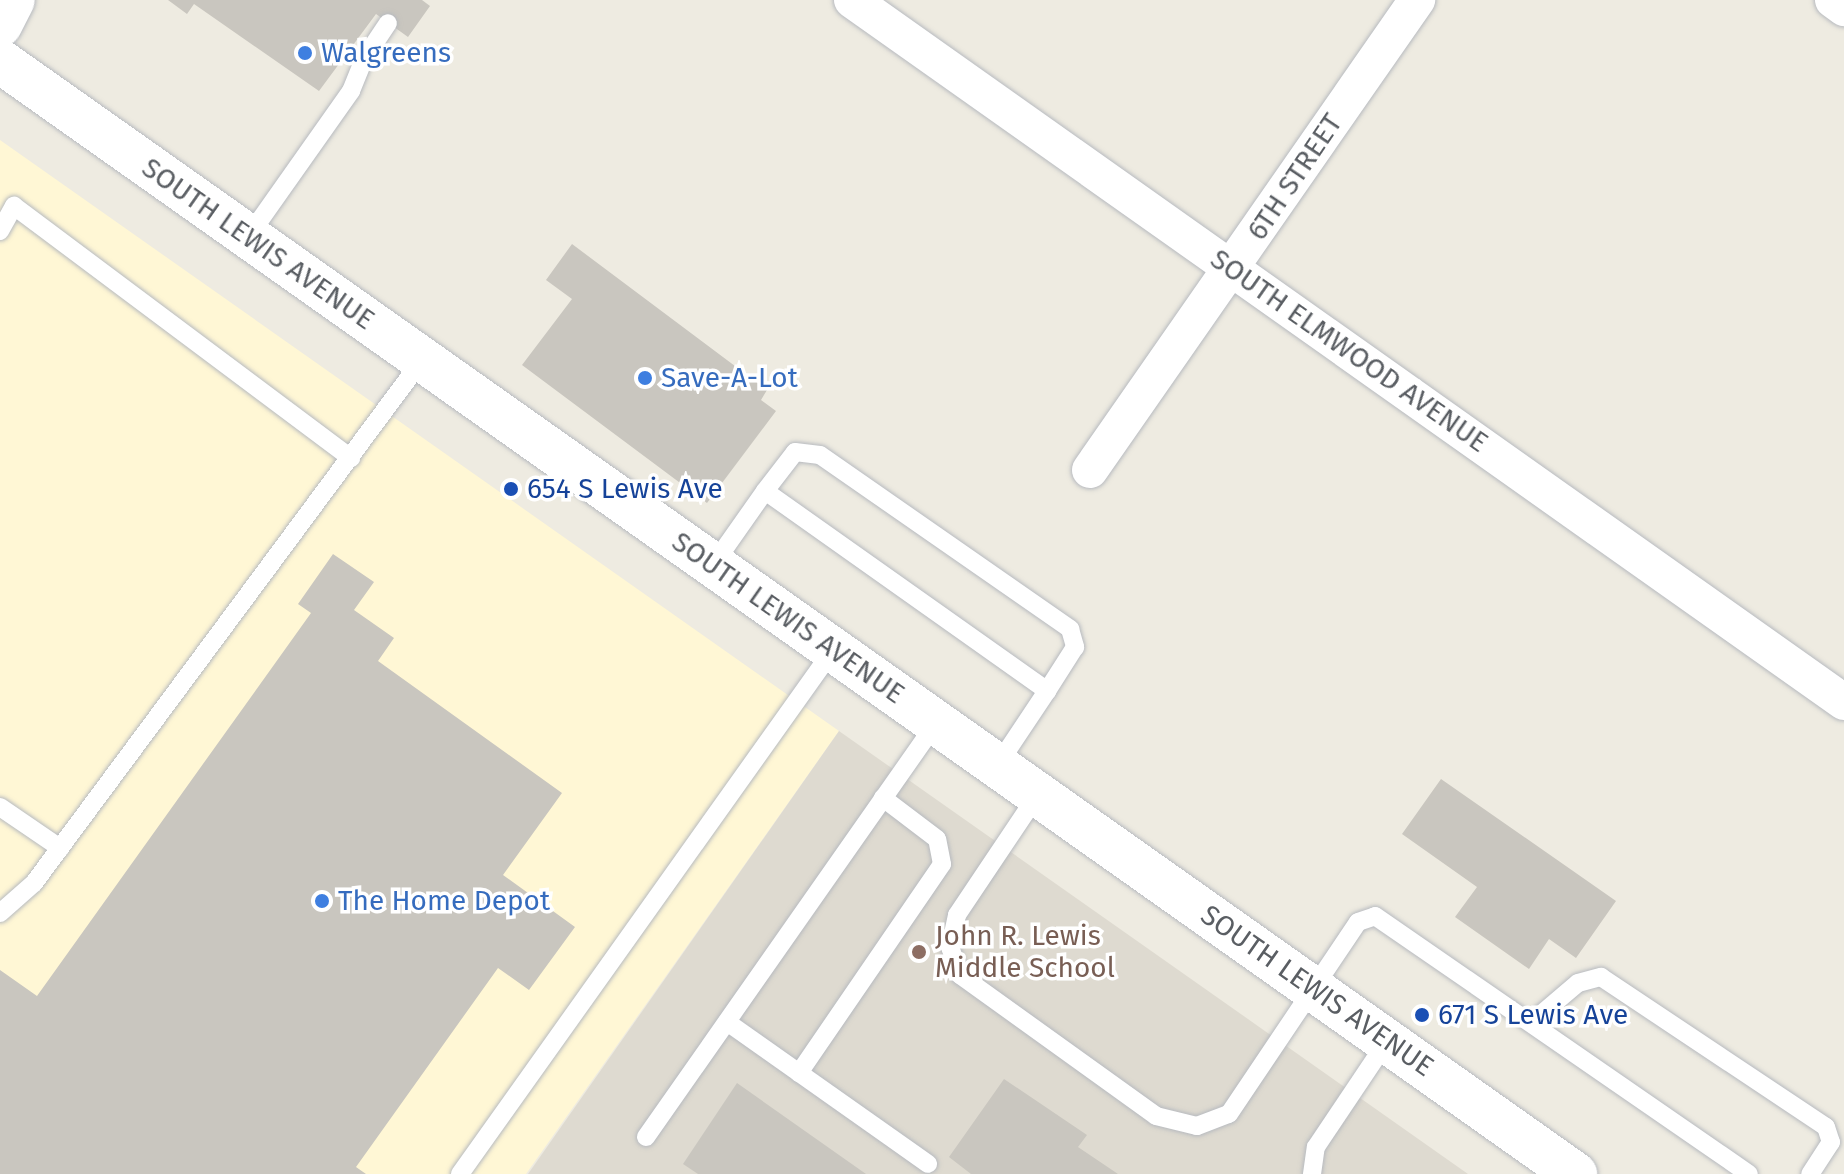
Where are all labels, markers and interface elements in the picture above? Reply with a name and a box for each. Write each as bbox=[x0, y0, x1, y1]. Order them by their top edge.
place label: Walgreens bbox=[321, 36, 451, 70]
marker: Walgreens bbox=[296, 44, 314, 62]
street label: 6TH STREET bbox=[1241, 108, 1349, 246]
street label: SOUTH LEWIS AVENUE bbox=[135, 151, 381, 337]
street label: SOUTH ELMWOOD AVENUE bbox=[1204, 242, 1494, 460]
place label: Save-A-Lot bbox=[661, 361, 798, 395]
marker: Save-A-Lot bbox=[636, 369, 654, 387]
place label: 654 S Lewis Ave bbox=[527, 472, 723, 506]
marker: 654 S Lewis Ave bbox=[502, 480, 520, 498]
street label: SOUTH LEWIS AVENUE bbox=[665, 525, 911, 711]
place label: The Home Depot bbox=[338, 884, 550, 918]
marker: The Home Depot bbox=[313, 892, 331, 910]
street label: SOUTH LEWIS AVENUE bbox=[1194, 898, 1440, 1084]
place label: John R. Lewis Middle School bbox=[935, 919, 1115, 985]
marker: John R. Lewis Middle School bbox=[910, 943, 928, 961]
place label: 671 S Lewis Ave bbox=[1438, 998, 1628, 1032]
marker: 671 S Lewis Ave bbox=[1413, 1006, 1431, 1024]

